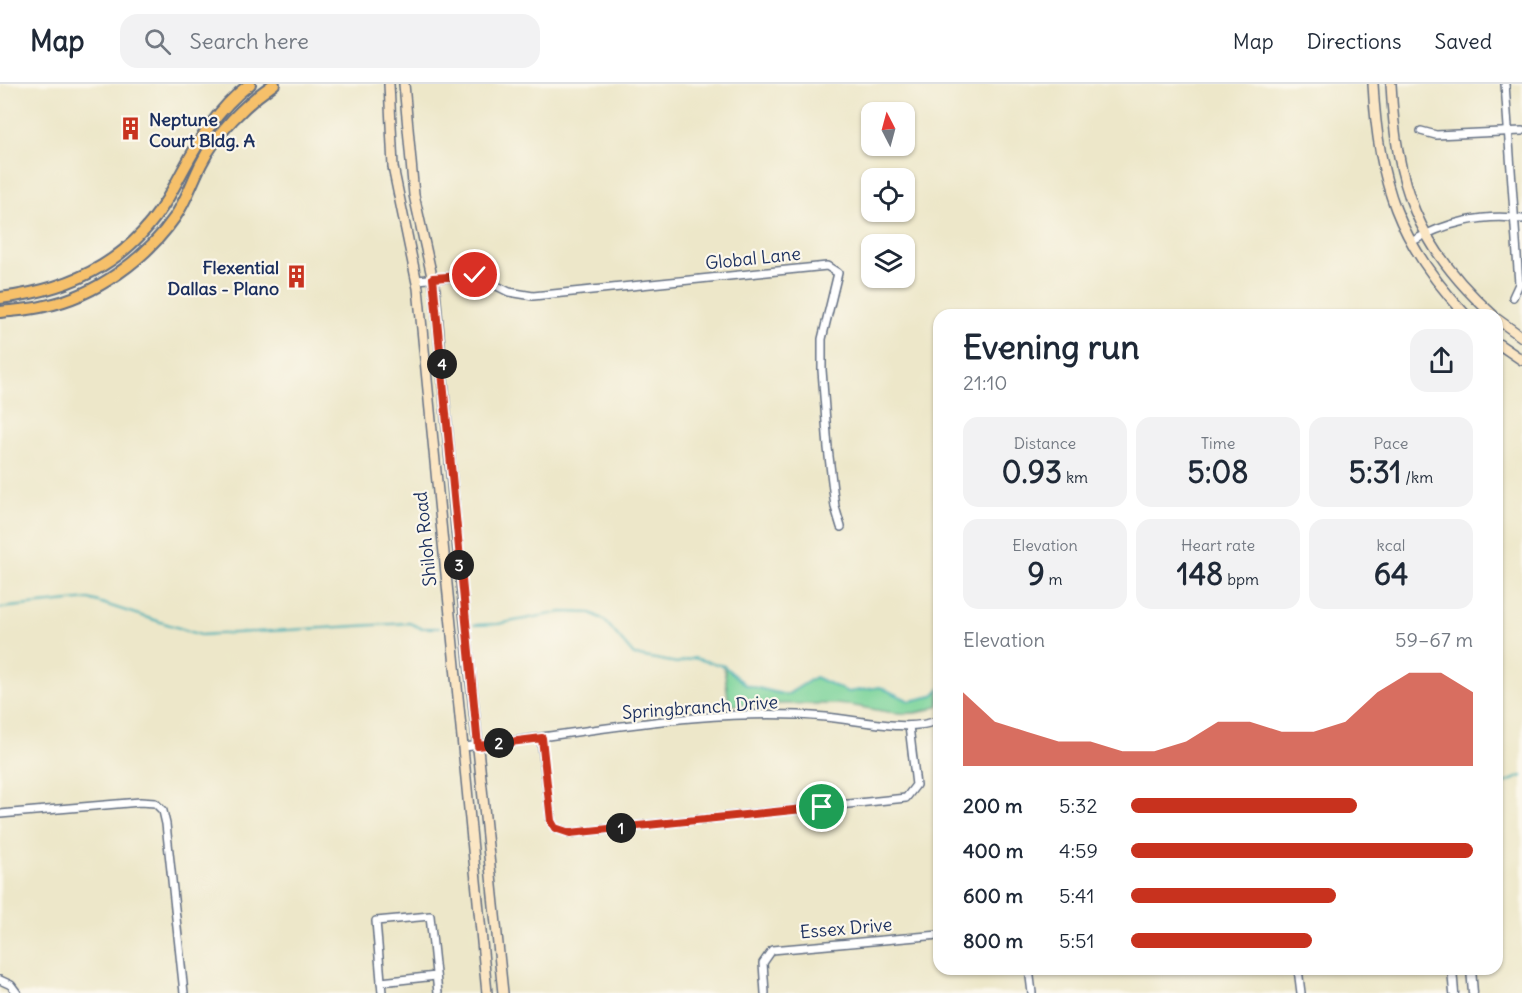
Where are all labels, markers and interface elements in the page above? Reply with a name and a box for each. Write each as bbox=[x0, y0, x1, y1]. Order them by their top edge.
search box bbox=[120, 14, 540, 68]
text: Map bbox=[30, 23, 84, 59]
icon: search bbox=[141, 25, 174, 58]
text: Search here bbox=[189, 27, 309, 55]
text: Map bbox=[1233, 28, 1274, 55]
text: Directions bbox=[1307, 28, 1401, 55]
text: Saved bbox=[1434, 28, 1492, 55]
north arrow bbox=[861, 102, 915, 156]
map controls bbox=[861, 102, 915, 288]
place label: Neptune Court Bldg. A bbox=[149, 108, 255, 152]
building icon: Neptune Court Bldg. A bbox=[118, 116, 144, 142]
button: locate bbox=[861, 168, 915, 222]
button: layers bbox=[861, 234, 915, 288]
street label: Global Lane bbox=[704, 242, 802, 274]
pin bbox=[449, 249, 500, 300]
place label: Flexential Dallas - Plano bbox=[167, 256, 279, 300]
icon: check bbox=[458, 258, 491, 291]
building icon: Flexential Dallas - Plano bbox=[284, 264, 310, 290]
text: Evening run bbox=[963, 326, 1139, 368]
button: share bbox=[1410, 329, 1473, 392]
pin: 4 bbox=[427, 349, 457, 379]
text: 4 bbox=[437, 354, 447, 374]
text: 21:10 bbox=[963, 370, 1008, 395]
text: Distance bbox=[1014, 433, 1076, 453]
text: Time bbox=[1201, 433, 1235, 453]
text: Pace bbox=[1374, 433, 1408, 453]
text: 0.93 bbox=[1002, 453, 1062, 491]
text: 5:08 bbox=[1187, 453, 1249, 491]
text: 5:31 bbox=[1349, 453, 1401, 491]
text: km bbox=[1062, 467, 1088, 487]
text: /km bbox=[1401, 467, 1433, 487]
street label: Shiloh Road bbox=[409, 490, 441, 588]
text: Elevation bbox=[1012, 535, 1078, 555]
text: Heart rate bbox=[1181, 535, 1255, 555]
text: kcal bbox=[1377, 535, 1405, 555]
pin: 3 bbox=[444, 550, 474, 580]
text: 3 bbox=[454, 555, 464, 575]
text: 9 bbox=[1027, 555, 1045, 593]
text: 148 bbox=[1177, 555, 1223, 593]
text: 64 bbox=[1374, 555, 1408, 593]
text: m bbox=[1045, 569, 1063, 589]
text: bpm bbox=[1223, 569, 1259, 589]
text: Elevation bbox=[963, 627, 1045, 652]
text: 59–67 m bbox=[1395, 627, 1473, 652]
street label: Springbranch Drive bbox=[621, 690, 779, 724]
pin: 2 bbox=[484, 728, 514, 758]
text: 2 bbox=[495, 733, 503, 753]
pin bbox=[796, 781, 847, 832]
icon: arrive bbox=[805, 790, 838, 823]
text: 200 m bbox=[963, 793, 1023, 818]
text: 5:32 bbox=[1059, 793, 1097, 818]
pin: 1 bbox=[606, 813, 636, 843]
text: 1 bbox=[618, 818, 624, 838]
text: 400 m bbox=[963, 838, 1023, 863]
text: 4:59 bbox=[1059, 838, 1098, 863]
text: 600 m bbox=[963, 883, 1023, 908]
text: 5:41 bbox=[1059, 883, 1094, 908]
street label: Essex Drive bbox=[799, 913, 893, 943]
text: 800 m bbox=[963, 928, 1023, 953]
text: 5:51 bbox=[1059, 928, 1094, 953]

